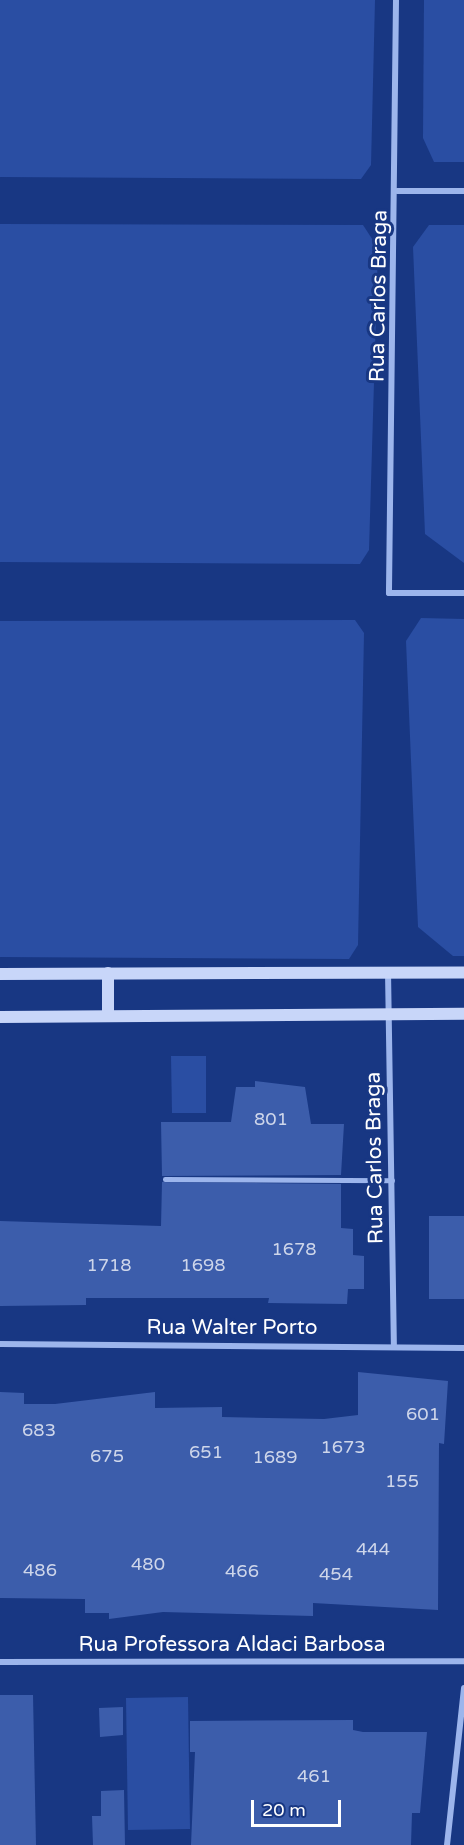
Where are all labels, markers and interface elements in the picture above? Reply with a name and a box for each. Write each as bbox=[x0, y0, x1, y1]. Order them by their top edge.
street label: Rua Carlos Braga bbox=[365, 210, 393, 382]
street label: Rua Carlos Braga bbox=[361, 1072, 389, 1244]
house number: 801 bbox=[254, 1108, 288, 1130]
house number: 1678 bbox=[271, 1238, 317, 1260]
house number: 1718 bbox=[86, 1254, 132, 1276]
house number: 1698 bbox=[180, 1254, 226, 1276]
street label: Rua Walter Porto bbox=[147, 1315, 317, 1341]
house number: 601 bbox=[406, 1403, 440, 1425]
house number: 683 bbox=[22, 1419, 56, 1441]
house number: 1673 bbox=[320, 1436, 366, 1458]
house number: 651 bbox=[189, 1441, 223, 1463]
house number: 675 bbox=[90, 1445, 124, 1467]
house number: 1689 bbox=[252, 1446, 298, 1468]
house number: 155 bbox=[385, 1470, 419, 1492]
house number: 444 bbox=[356, 1538, 390, 1560]
house number: 480 bbox=[131, 1553, 165, 1575]
house number: 486 bbox=[23, 1559, 57, 1581]
house number: 466 bbox=[225, 1560, 259, 1582]
house number: 454 bbox=[319, 1563, 353, 1585]
street label: Rua Professora Aldaci Barbosa bbox=[79, 1632, 385, 1658]
house number: 461 bbox=[297, 1765, 331, 1787]
scale bar bbox=[254, 1788, 344, 1826]
text: 20 m bbox=[262, 1799, 306, 1821]

